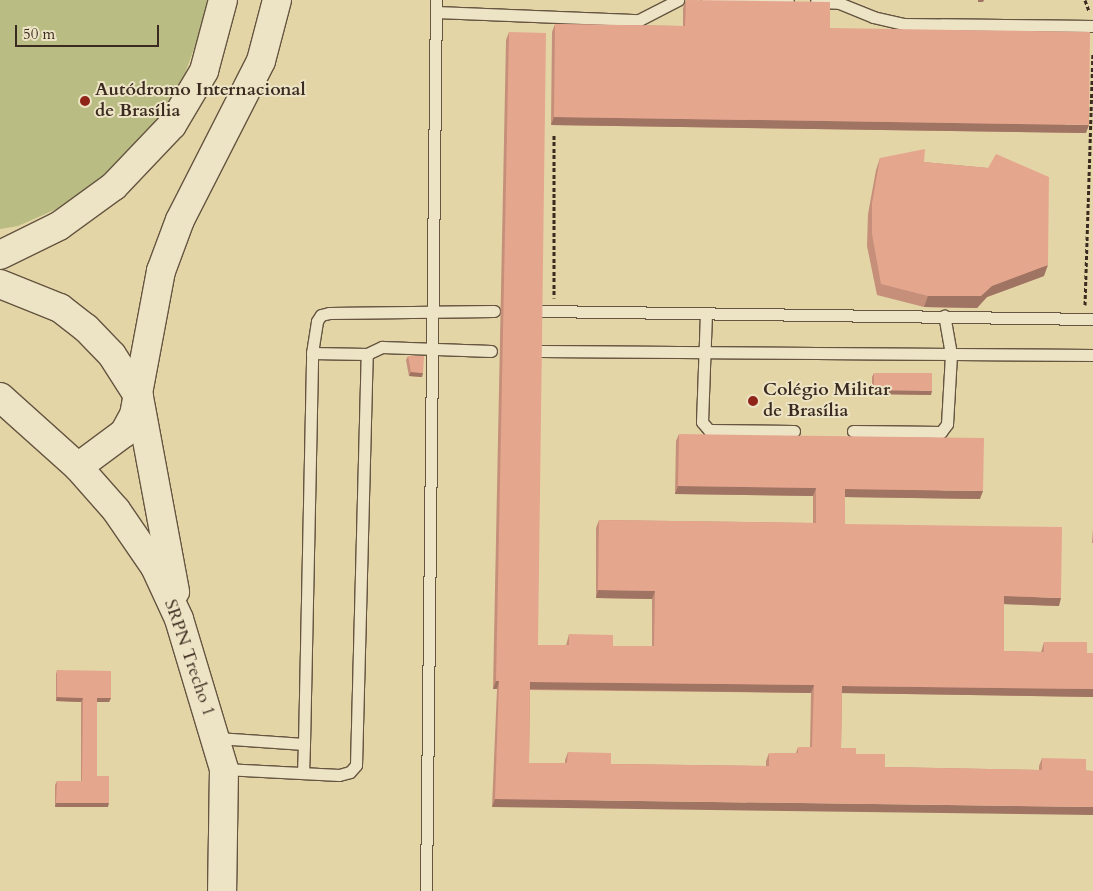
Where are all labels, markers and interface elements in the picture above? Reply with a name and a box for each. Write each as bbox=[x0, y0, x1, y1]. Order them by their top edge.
scale bar bbox=[18, 15, 161, 47]
text: 50 m bbox=[23, 24, 55, 44]
place label: Autódromo Internacional de Brasília bbox=[95, 80, 306, 122]
marker: Autódromo Internacional de Brasília bbox=[79, 95, 91, 107]
place label: Colégio Militar de Brasília bbox=[763, 380, 890, 422]
marker: Colégio Militar de Brasília bbox=[747, 395, 759, 407]
street label: SRPN Trecho 1 bbox=[159, 597, 219, 719]

